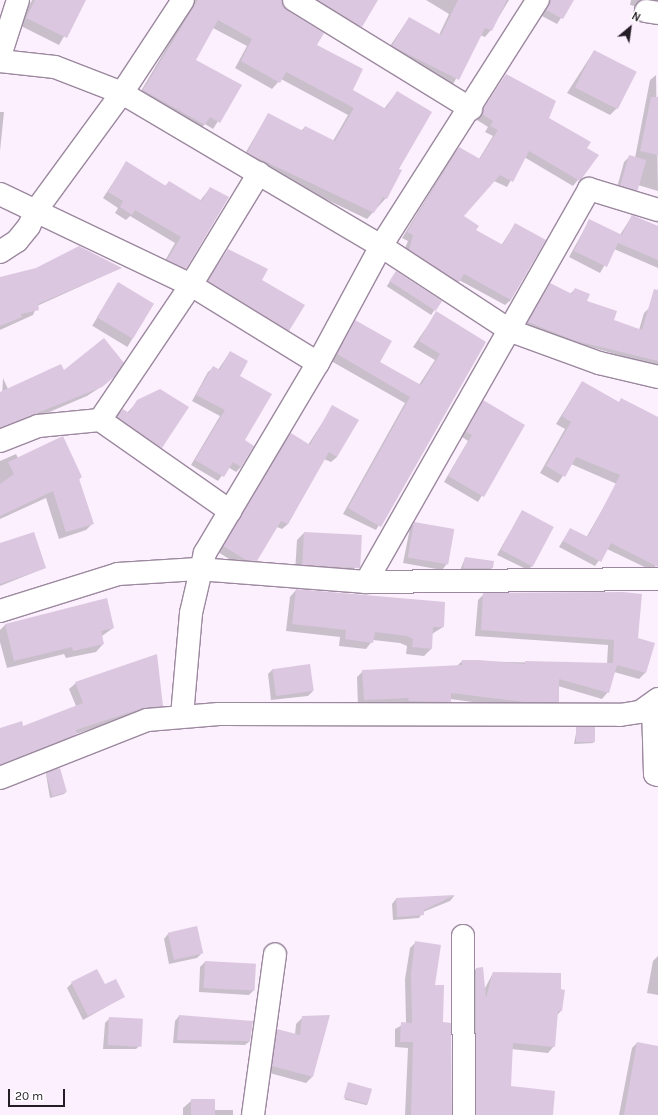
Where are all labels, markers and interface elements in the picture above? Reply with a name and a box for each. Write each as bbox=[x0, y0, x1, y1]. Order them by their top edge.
north arrow bbox=[610, 8, 650, 48]
text: N bbox=[629, 9, 643, 25]
scale bar bbox=[10, 1081, 67, 1107]
text: 20 m bbox=[15, 1089, 43, 1103]

